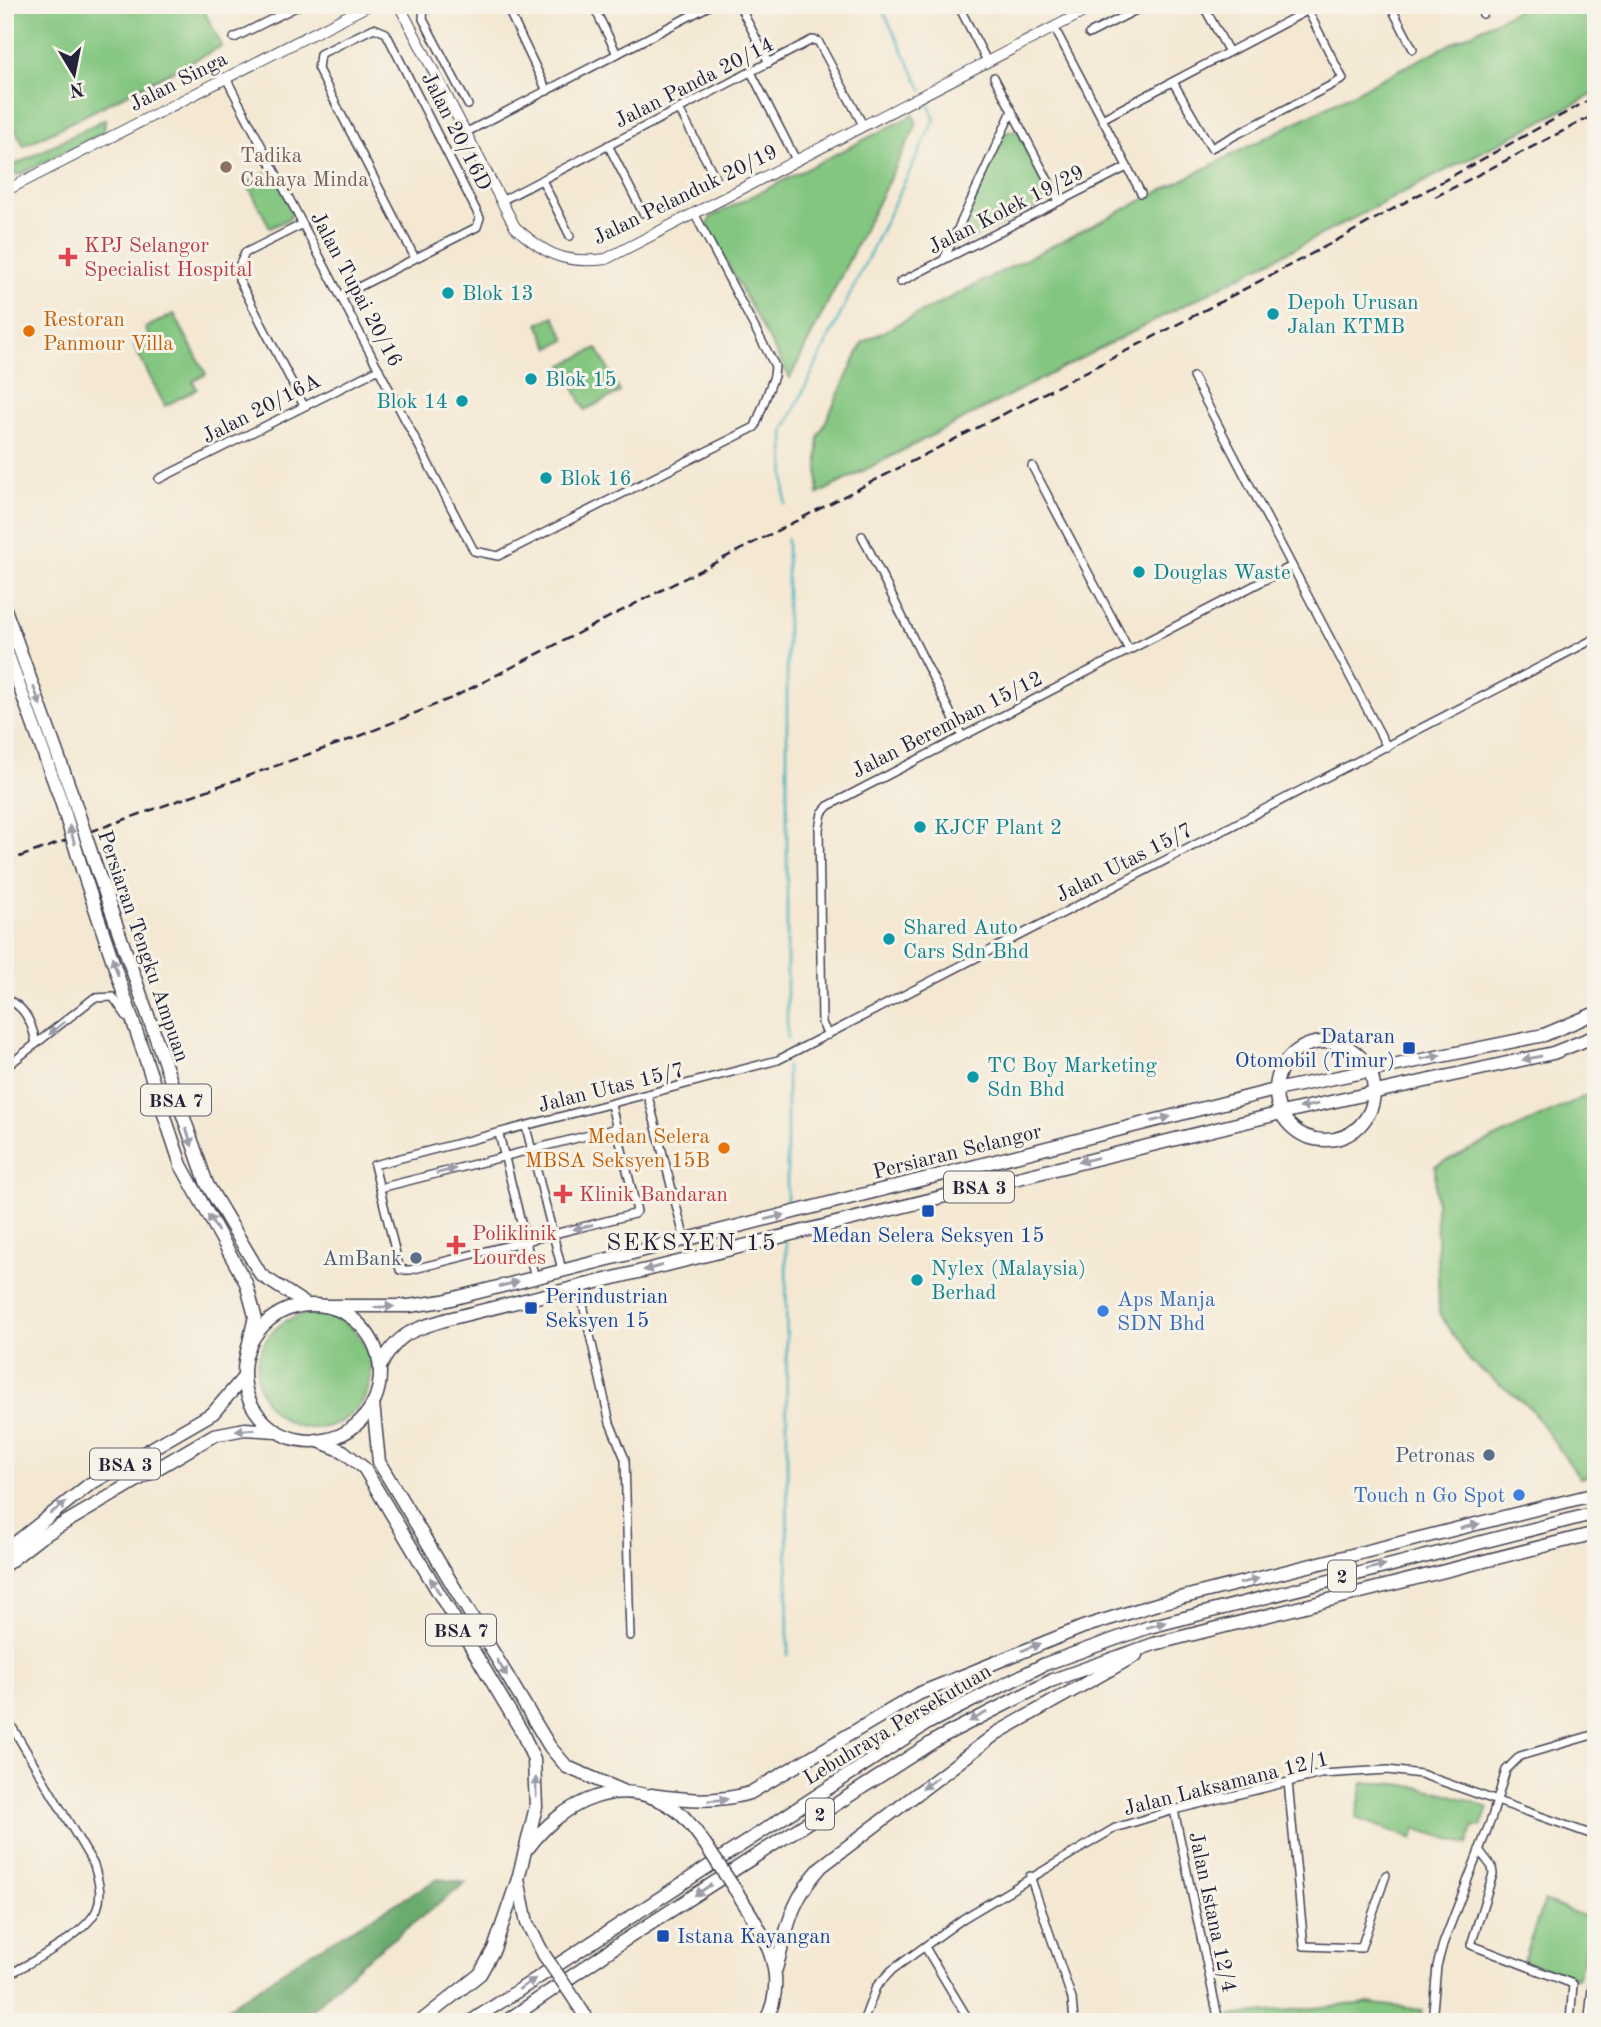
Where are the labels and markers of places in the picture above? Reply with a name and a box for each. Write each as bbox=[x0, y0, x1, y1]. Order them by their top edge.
place label: Tadika Cahaya Minda bbox=[240, 146, 369, 191]
marker: Tadika Cahaya Minda bbox=[218, 159, 234, 175]
place label: KPJ Selangor Specialist Hospital bbox=[84, 236, 253, 281]
marker: KPJ Selangor Specialist Hospital bbox=[58, 247, 78, 267]
place label: Blok 13 bbox=[462, 284, 534, 305]
marker: Blok 13 bbox=[440, 285, 456, 301]
place label: Depoh Urusan Jalan KTMB bbox=[1287, 293, 1419, 338]
marker: Depoh Urusan Jalan KTMB bbox=[1265, 306, 1281, 322]
place label: Restoran Panmour Villa bbox=[43, 310, 174, 355]
marker: Restoran Panmour Villa bbox=[21, 323, 37, 339]
place label: Blok 15 bbox=[545, 370, 617, 391]
marker: Blok 15 bbox=[523, 371, 539, 387]
place label: Blok 14 bbox=[376, 392, 448, 413]
marker: Blok 14 bbox=[454, 393, 470, 409]
place label: Blok 16 bbox=[560, 469, 632, 490]
marker: Blok 16 bbox=[538, 470, 554, 486]
place label: Douglas Waste bbox=[1153, 563, 1291, 584]
marker: Douglas Waste bbox=[1131, 564, 1147, 580]
place label: KJCF Plant 2 bbox=[934, 818, 1062, 839]
marker: KJCF Plant 2 bbox=[912, 819, 928, 835]
place label: Shared Auto Cars Sdn Bhd bbox=[903, 918, 1029, 963]
marker: Shared Auto Cars Sdn Bhd bbox=[881, 931, 897, 947]
place label: Dataran Otomobil (Timur) bbox=[1235, 1027, 1395, 1072]
marker: Dataran Otomobil (Timur) bbox=[1401, 1040, 1417, 1056]
place label: TC Boy Marketing Sdn Bhd bbox=[987, 1056, 1157, 1101]
marker: TC Boy Marketing Sdn Bhd bbox=[965, 1069, 981, 1085]
place label: Medan Selera MBSA Seksyen 15B bbox=[525, 1127, 710, 1172]
marker: Medan Selera MBSA Seksyen 15B bbox=[716, 1140, 732, 1156]
marker: Klinik Bandaran bbox=[553, 1184, 573, 1204]
place label: Klinik Bandaran bbox=[579, 1185, 728, 1206]
marker: Medan Selera Seksyen 15 bbox=[920, 1203, 936, 1219]
place label: Poliklinik Lourdes bbox=[472, 1224, 557, 1269]
place label: Medan Selera Seksyen 15 bbox=[812, 1226, 1044, 1247]
marker: Poliklinik Lourdes bbox=[446, 1235, 466, 1255]
place label: AmBank bbox=[322, 1249, 402, 1270]
marker: AmBank bbox=[408, 1250, 424, 1266]
place label: Nylex (Malaysia) Berhad bbox=[931, 1259, 1086, 1304]
marker: Nylex (Malaysia) Berhad bbox=[909, 1272, 925, 1288]
place label: Perindustrian Seksyen 15 bbox=[545, 1287, 668, 1332]
place label: Aps Manja SDN Bhd bbox=[1117, 1290, 1215, 1335]
marker: Perindustrian Seksyen 15 bbox=[523, 1300, 539, 1316]
marker: Aps Manja SDN Bhd bbox=[1095, 1303, 1111, 1319]
place label: Petronas bbox=[1395, 1446, 1475, 1467]
marker: Petronas bbox=[1481, 1447, 1497, 1463]
place label: Touch n Go Spot bbox=[1353, 1486, 1505, 1507]
marker: Touch n Go Spot bbox=[1511, 1487, 1527, 1503]
place label: Istana Kayangan bbox=[677, 1927, 831, 1948]
marker: Istana Kayangan bbox=[655, 1928, 671, 1944]

